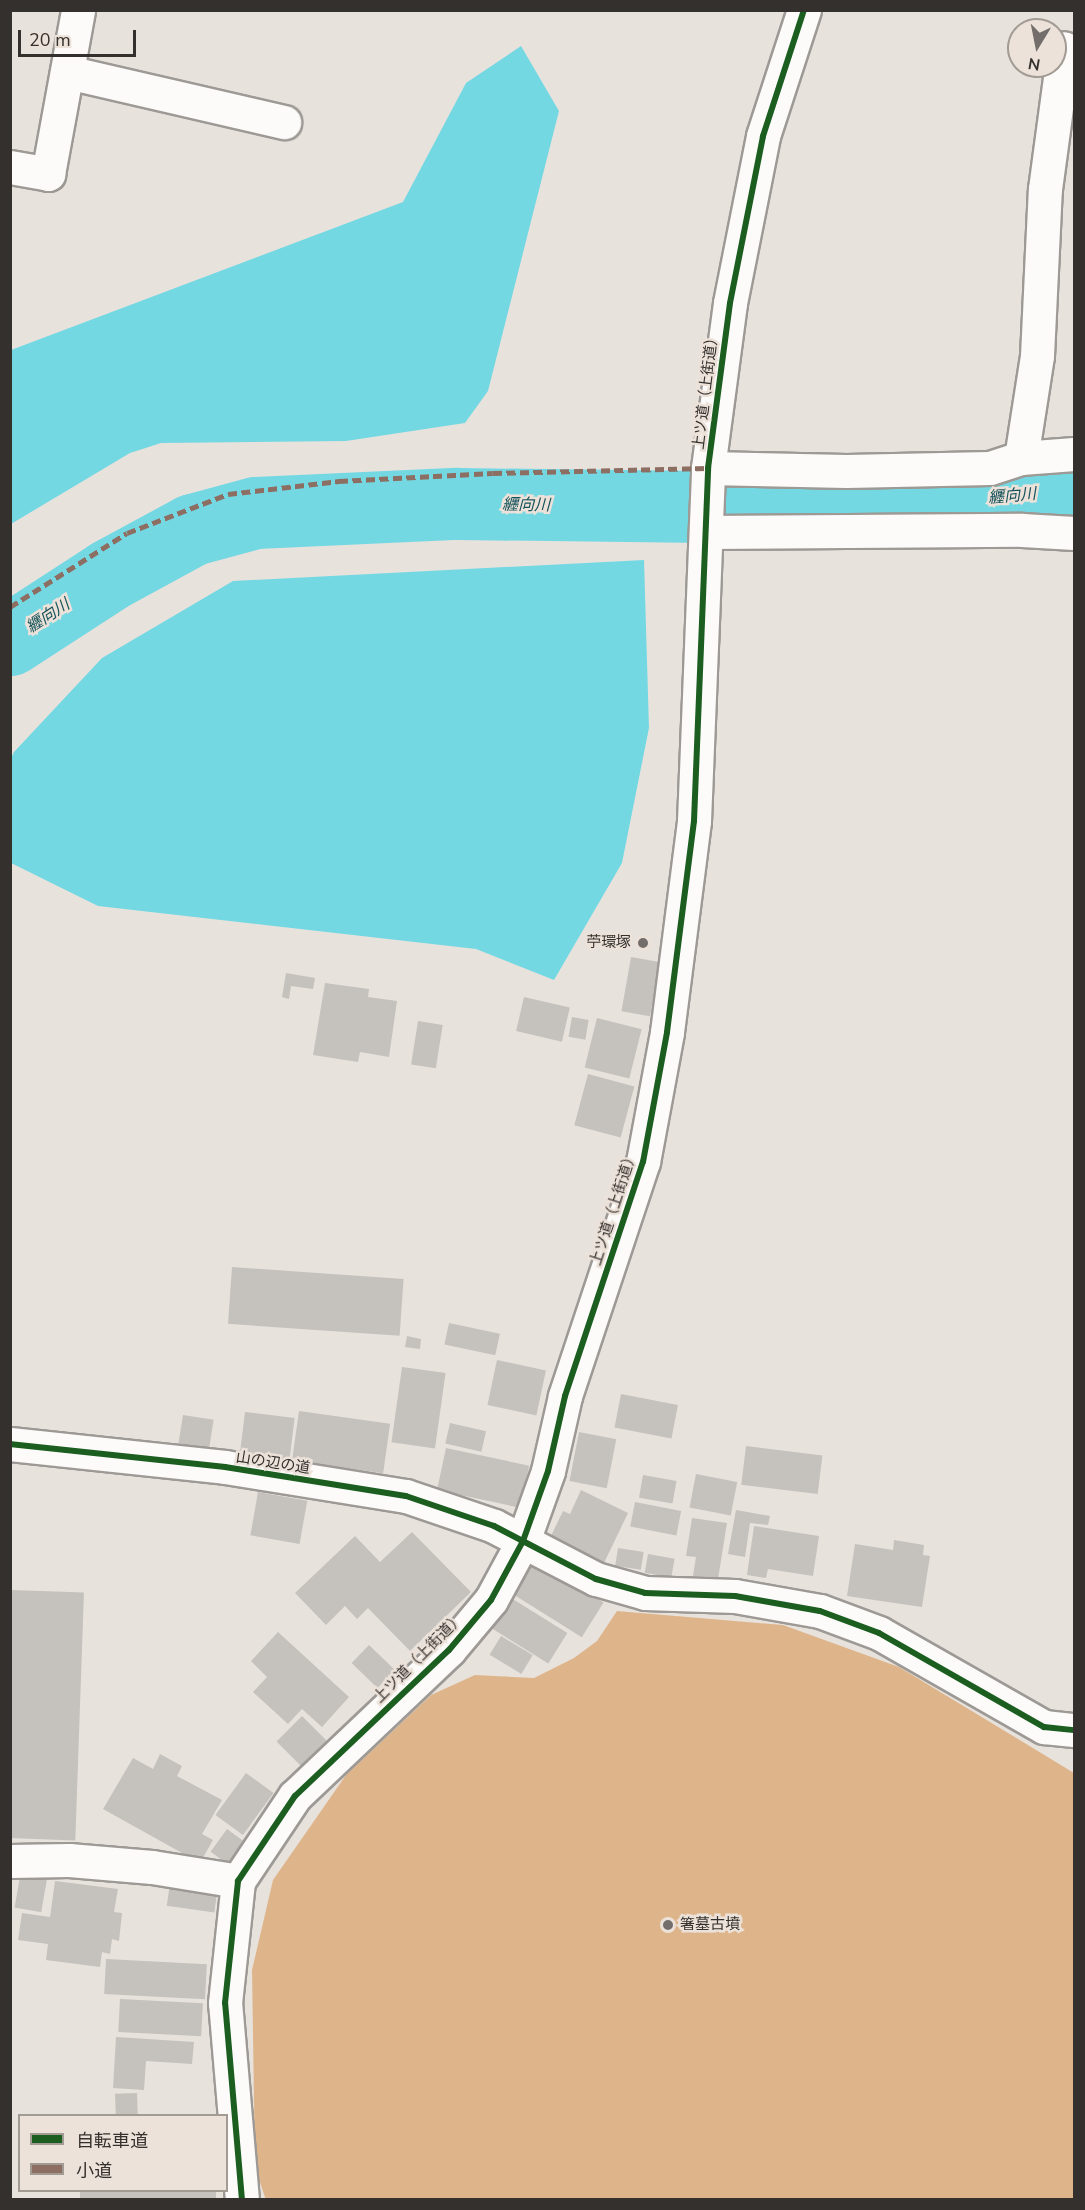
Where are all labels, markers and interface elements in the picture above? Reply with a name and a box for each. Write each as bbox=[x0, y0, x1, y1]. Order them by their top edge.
scale bar bbox=[21, 18, 140, 56]
north arrow bbox=[1007, 18, 1067, 78]
text: 20 m bbox=[29, 28, 71, 52]
text: N bbox=[1026, 52, 1042, 76]
street label: 上ツ道（上街道） bbox=[690, 329, 722, 451]
water label: 纒向川 bbox=[987, 484, 1037, 508]
water label: 纒向川 bbox=[502, 495, 550, 515]
water label: 纒向川 bbox=[23, 595, 73, 637]
place label: 苧環塚 bbox=[586, 934, 631, 952]
marker: 苧環塚 bbox=[636, 936, 650, 950]
street label: 上ツ道（上街道） bbox=[587, 1148, 641, 1268]
street label: 山の辺の道 bbox=[235, 1448, 311, 1478]
street label: 上ツ道（上街道） bbox=[370, 1609, 468, 1707]
place label: 箸墓古墳 bbox=[680, 1916, 740, 1934]
marker: 箸墓古墳 bbox=[661, 1918, 675, 1932]
legend bbox=[18, 2114, 228, 2192]
text: 自転車道 bbox=[76, 2129, 148, 2153]
text: 小道 bbox=[76, 2159, 112, 2183]

